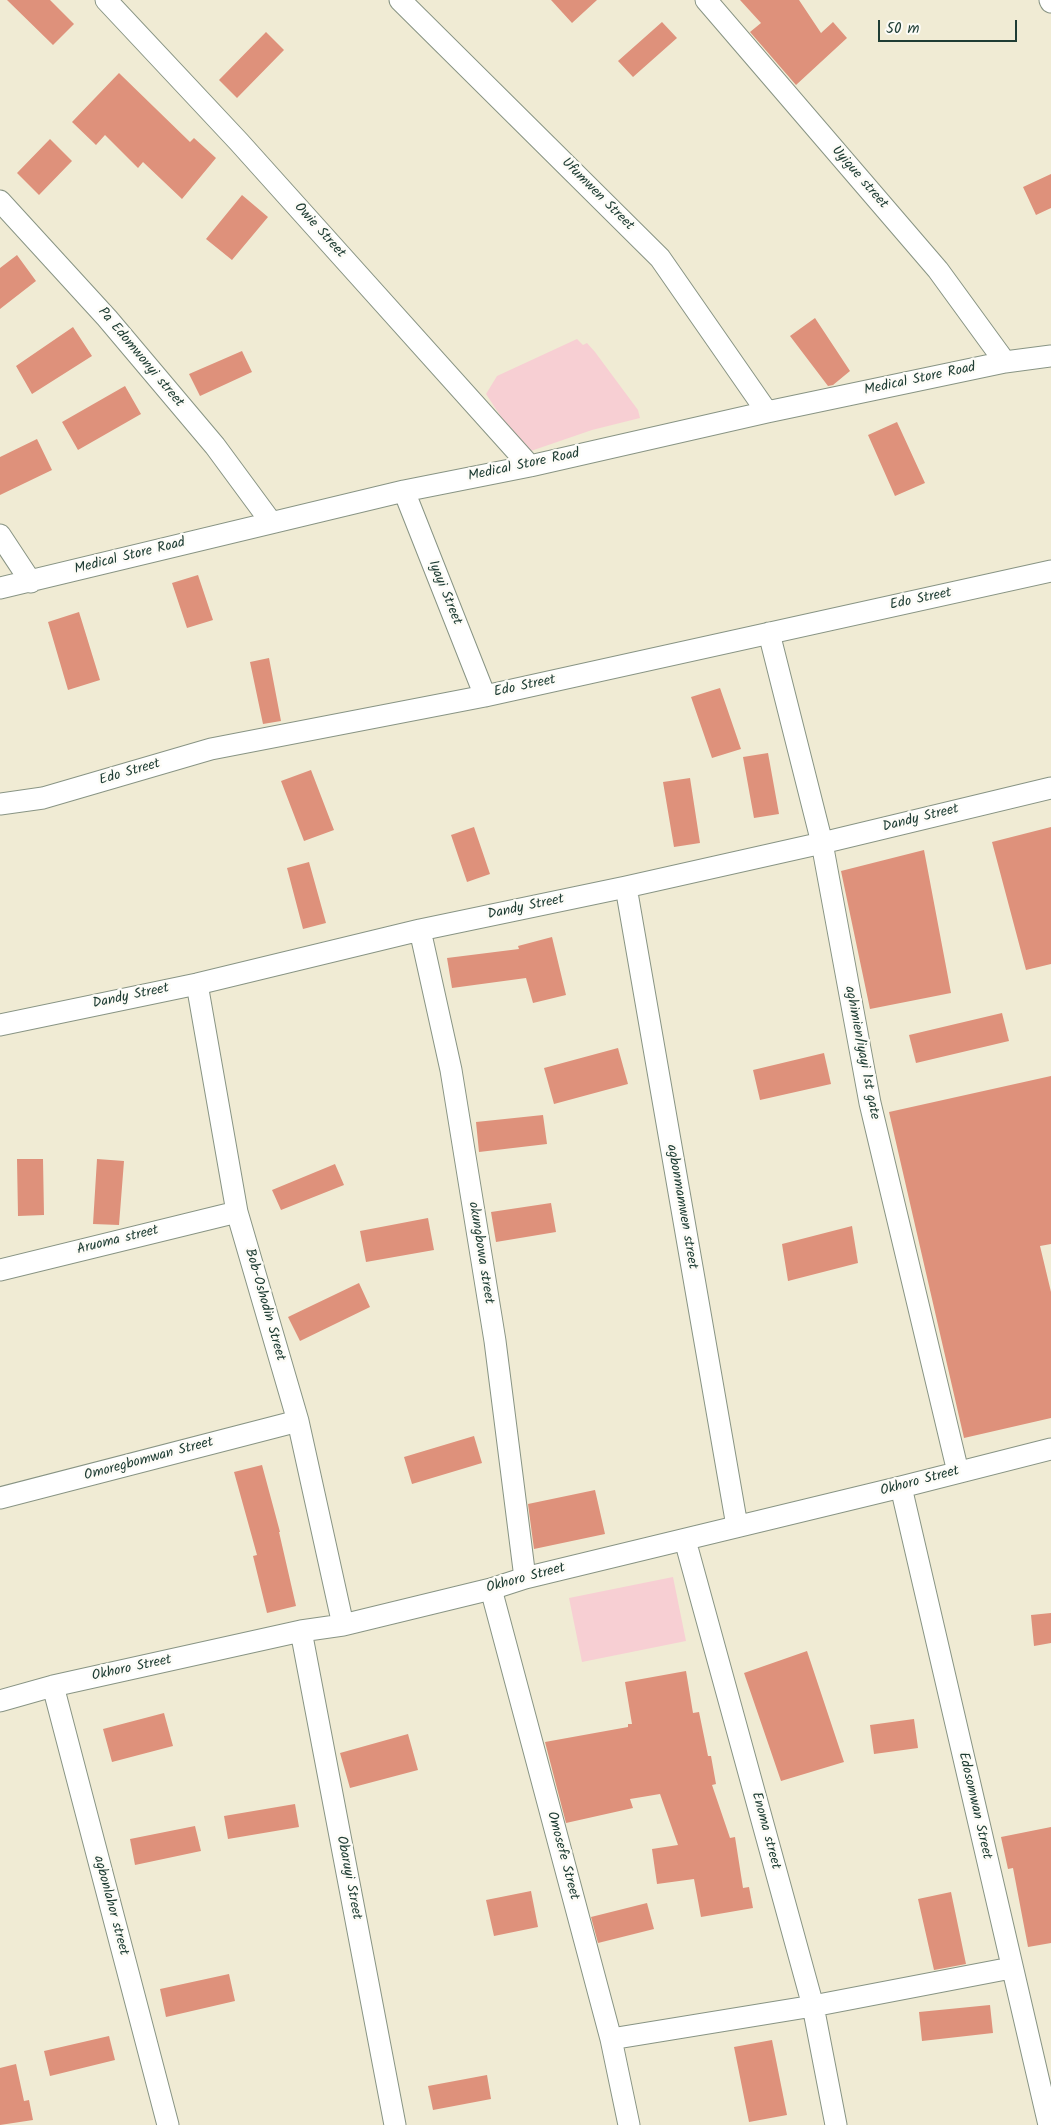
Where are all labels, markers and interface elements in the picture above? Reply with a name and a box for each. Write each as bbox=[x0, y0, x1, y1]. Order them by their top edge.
scale bar bbox=[881, 10, 1020, 42]
text: 50 m bbox=[886, 17, 920, 41]
street label: Uyigue street bbox=[827, 143, 891, 213]
street label: Ufumwen Street bbox=[557, 155, 637, 235]
street label: Owie Street bbox=[290, 200, 348, 262]
street label: Pa Edomwonyi street bbox=[93, 305, 187, 411]
street label: Medical Store Road bbox=[863, 360, 977, 400]
street label: Medical Store Road bbox=[467, 446, 581, 486]
street label: Medical Store Road bbox=[73, 535, 187, 579]
street label: Iyayi Street bbox=[423, 558, 465, 628]
street label: Edo Street bbox=[889, 585, 953, 615]
street label: Edo Street bbox=[493, 672, 557, 702]
street label: Edo Street bbox=[98, 756, 162, 790]
street label: Dandy Street bbox=[881, 801, 961, 837]
street label: Dandy Street bbox=[486, 892, 566, 924]
street label: Dandy Street bbox=[91, 981, 171, 1013]
street label: aghimien/iyayi 1st gate bbox=[840, 985, 882, 1121]
street label: agbonmamwen street bbox=[662, 1143, 700, 1271]
street label: okungbowa street bbox=[464, 1201, 496, 1305]
street label: Aruoma street bbox=[75, 1223, 161, 1259]
street label: Bob-Oshodin Street bbox=[240, 1247, 288, 1363]
street label: Omoregbomwan Street bbox=[83, 1435, 215, 1485]
street label: Okhoro Street bbox=[879, 1463, 961, 1501]
street label: Okhoro Street bbox=[485, 1560, 567, 1598]
street label: Okhoro Street bbox=[91, 1652, 173, 1686]
street label: Edosomwan Street bbox=[953, 1751, 995, 1861]
street label: Enoma street bbox=[747, 1791, 783, 1871]
street label: Omosefe Street bbox=[542, 1810, 582, 1902]
street label: Obaruyi Street bbox=[332, 1835, 364, 1921]
street label: agbonlahor street bbox=[89, 1854, 131, 1958]

